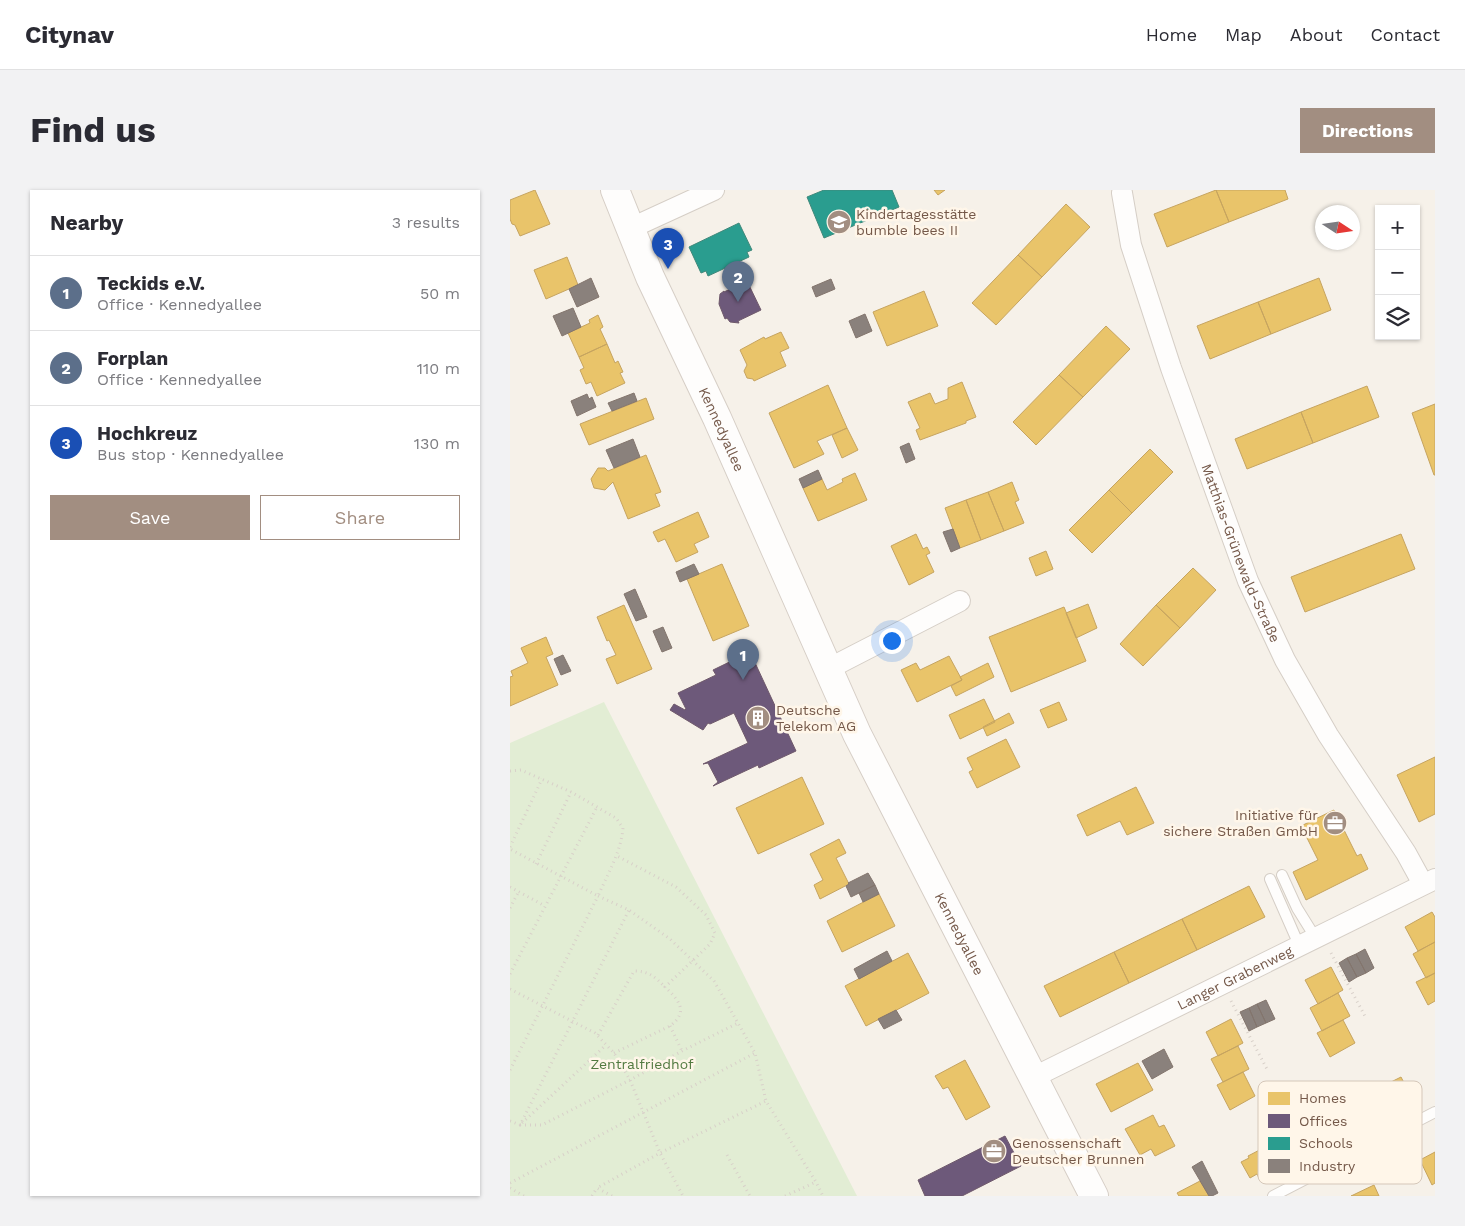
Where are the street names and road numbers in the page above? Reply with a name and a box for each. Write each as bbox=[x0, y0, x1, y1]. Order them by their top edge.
street label: Kennedyallee bbox=[696, 385, 748, 474]
street label: Matthias-Grünewald-Straße bbox=[1198, 462, 1284, 645]
street label: Kennedyallee bbox=[932, 890, 987, 978]
street label: Langer Grabenweg bbox=[1174, 942, 1296, 1013]

